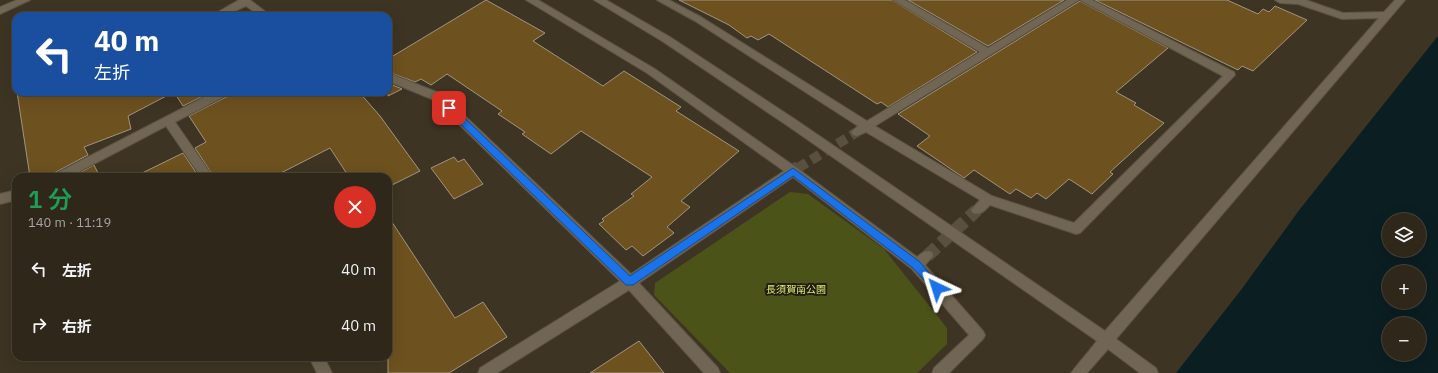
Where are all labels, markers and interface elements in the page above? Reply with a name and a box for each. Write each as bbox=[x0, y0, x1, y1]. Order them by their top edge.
text: 40 m bbox=[94, 22, 159, 59]
icon: left bbox=[28, 28, 80, 80]
text: 左折 bbox=[94, 61, 130, 84]
pin bbox=[432, 91, 466, 125]
icon: arrive bbox=[438, 97, 460, 119]
text: 1 分 bbox=[28, 183, 72, 215]
button: close bbox=[334, 186, 376, 228]
map controls bbox=[1382, 213, 1426, 361]
button: layers bbox=[1382, 213, 1426, 257]
text: 140 m · 11:19 bbox=[28, 214, 111, 231]
icon: left bbox=[28, 258, 50, 280]
text: 40 m bbox=[341, 260, 376, 279]
text: 左折 bbox=[62, 261, 92, 280]
button: + bbox=[1382, 265, 1426, 309]
position arrow bbox=[916, 267, 958, 309]
park label: 長須賀南公園 bbox=[766, 283, 826, 296]
icon: right bbox=[28, 314, 50, 336]
text: 40 m bbox=[341, 316, 376, 335]
text: 右折 bbox=[62, 317, 92, 336]
button: − bbox=[1382, 317, 1426, 361]

